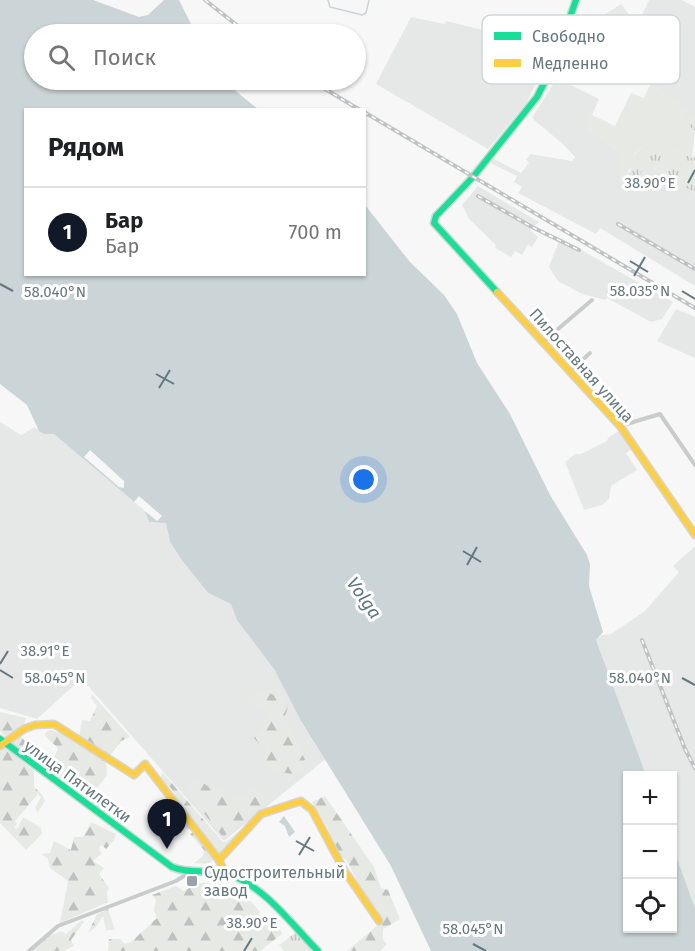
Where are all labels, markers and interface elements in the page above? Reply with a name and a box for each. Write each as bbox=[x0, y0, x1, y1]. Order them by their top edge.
legend bbox=[482, 15, 680, 84]
search box bbox=[24, 24, 366, 90]
text: Свободно bbox=[532, 27, 605, 46]
icon: search bbox=[45, 41, 78, 74]
text: Поиск bbox=[93, 44, 156, 71]
text: Медленно bbox=[532, 54, 608, 73]
text: Рядом bbox=[48, 132, 124, 163]
text: 38.90°E bbox=[624, 174, 676, 192]
text: Бар bbox=[105, 207, 143, 234]
text: 1 bbox=[63, 220, 72, 244]
text: 700 m bbox=[289, 220, 342, 244]
text: Бар bbox=[105, 234, 139, 258]
text: 58.035°N bbox=[610, 282, 670, 300]
text: 58.040°N bbox=[24, 283, 86, 301]
street label: Пилоставная улица bbox=[525, 304, 638, 426]
your location bbox=[349, 465, 378, 494]
water label: Volga bbox=[342, 573, 386, 623]
text: 38.91°E bbox=[21, 642, 69, 660]
text: 58.045°N bbox=[25, 669, 85, 687]
text: 58.040°N bbox=[609, 669, 671, 687]
street label: улица Пятилетки bbox=[20, 736, 135, 827]
map controls bbox=[623, 771, 677, 933]
button: + bbox=[623, 771, 677, 825]
pin: 1 bbox=[148, 800, 186, 849]
button: − bbox=[623, 825, 677, 879]
place label: Судостроительный завод bbox=[204, 863, 345, 900]
marker: Судостроительный завод bbox=[185, 874, 199, 888]
button: locate bbox=[623, 879, 677, 933]
text: 38.90°E bbox=[226, 914, 278, 932]
text: 58.045°N bbox=[443, 920, 503, 938]

